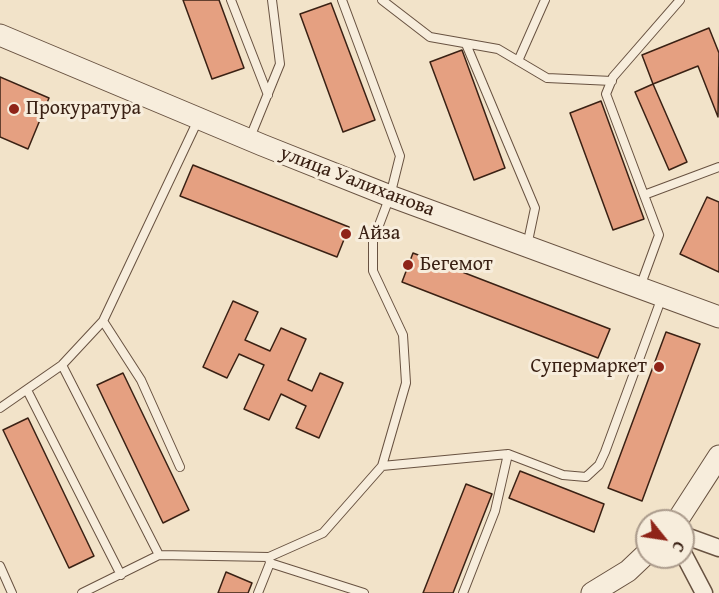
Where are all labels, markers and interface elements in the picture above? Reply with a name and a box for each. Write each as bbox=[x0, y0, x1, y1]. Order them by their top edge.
place label: Прокуратура bbox=[26, 97, 141, 121]
marker: Прокуратура bbox=[7, 102, 21, 116]
street label: улица Уалиханова bbox=[276, 141, 438, 223]
place label: Айза bbox=[358, 222, 400, 246]
marker: Айза bbox=[339, 227, 353, 241]
place label: Бегемот bbox=[420, 253, 493, 277]
marker: Бегемот bbox=[401, 258, 415, 272]
place label: Супермаркет bbox=[530, 355, 647, 379]
marker: Супермаркет bbox=[652, 360, 666, 374]
north arrow bbox=[635, 509, 695, 569]
text: С bbox=[666, 537, 692, 557]

